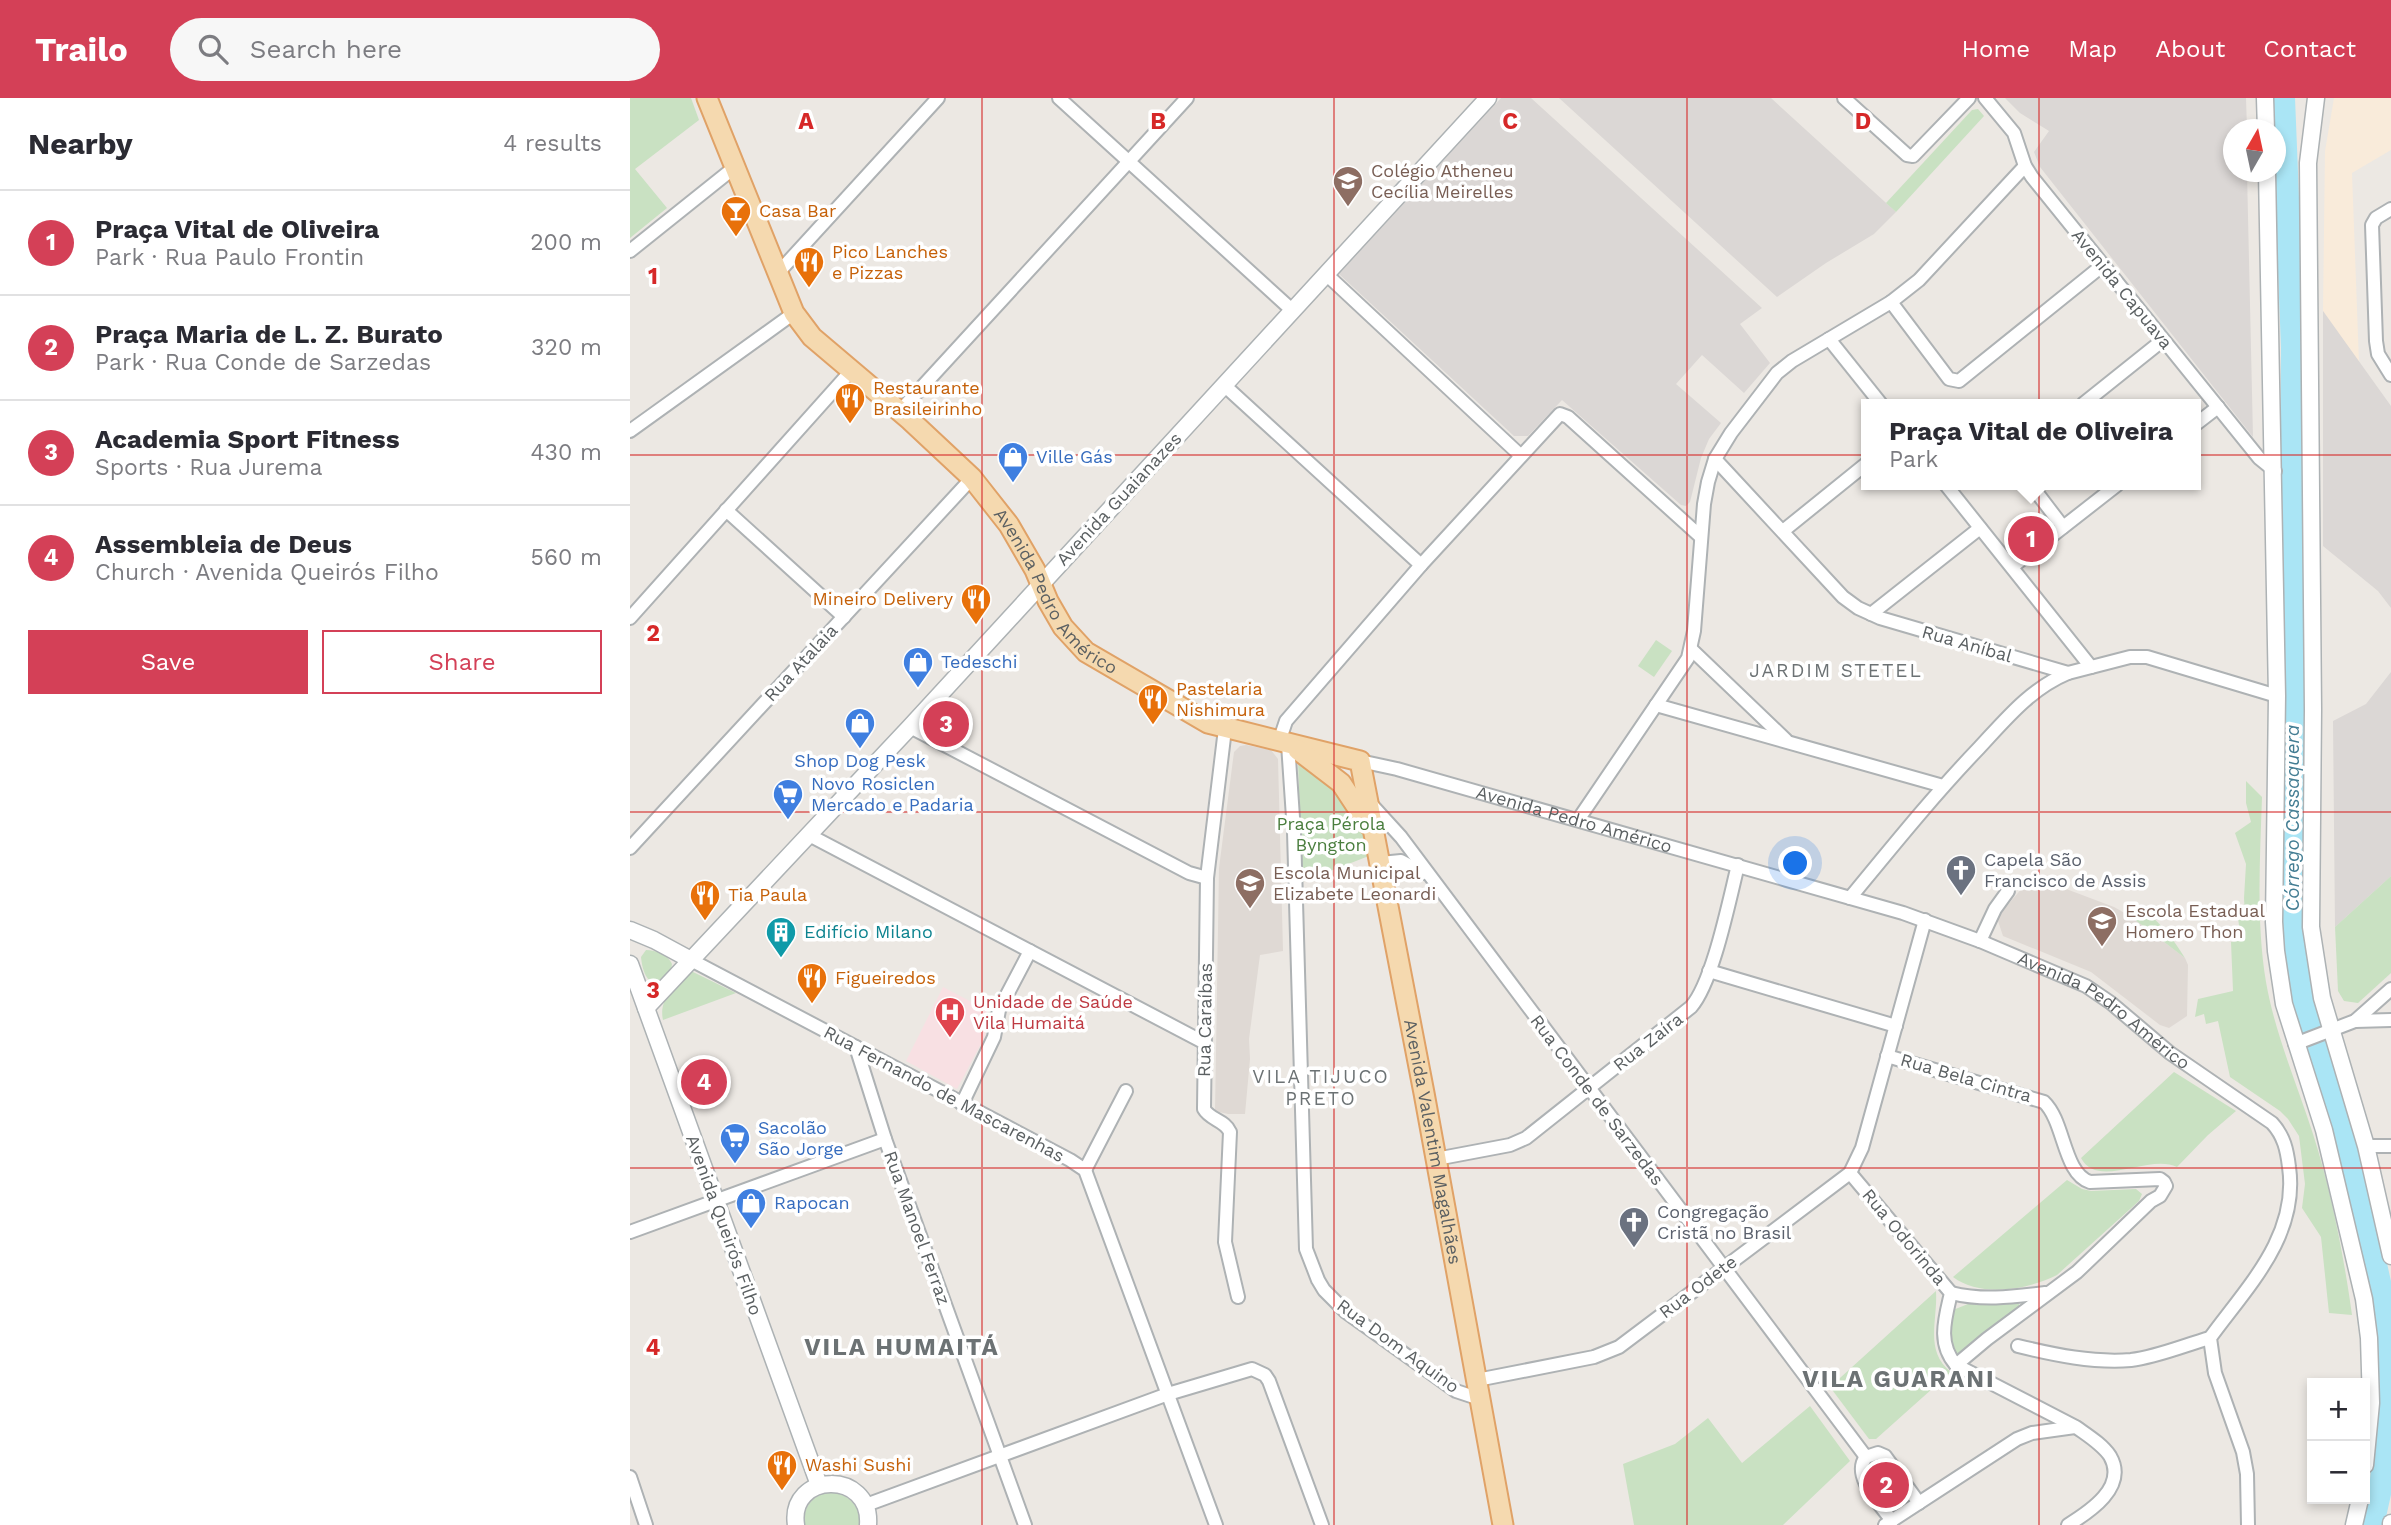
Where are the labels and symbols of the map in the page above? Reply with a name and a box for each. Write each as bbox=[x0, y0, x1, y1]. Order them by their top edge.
text: A bbox=[798, 108, 814, 135]
text: B bbox=[1150, 108, 1166, 135]
text: C bbox=[1502, 108, 1518, 135]
text: D bbox=[1855, 108, 1871, 135]
north arrow bbox=[2223, 119, 2286, 182]
place label: Colégio Atheneu Cecília Meirelles bbox=[1371, 160, 1514, 202]
school or university icon: Colégio Atheneu Cecília Meirelles bbox=[1331, 164, 1365, 208]
bar icon: Casa Bar bbox=[719, 194, 753, 238]
place label: Casa Bar bbox=[759, 200, 836, 221]
street label: Avenida Capuava bbox=[2068, 224, 2177, 353]
place label: Pico Lanches e Pizzas bbox=[832, 241, 948, 283]
restaurant icon: Pico Lanches e Pizzas bbox=[792, 245, 826, 289]
text: 1 bbox=[648, 263, 658, 290]
place label: Restaurante Brasileirinho bbox=[873, 377, 982, 419]
restaurant icon: Restaurante Brasileirinho bbox=[833, 381, 867, 425]
street label: Avenida Guaianazes bbox=[1052, 428, 1186, 569]
shop icon: Ville Gás bbox=[996, 440, 1030, 484]
place label: Ville Gás bbox=[1036, 446, 1113, 467]
street label: Avenida Pedro Américo bbox=[990, 504, 1121, 678]
pin: 1 bbox=[2008, 513, 2054, 565]
restaurant icon: Mineiro Delivery bbox=[959, 582, 993, 626]
place label: Mineiro Delivery bbox=[812, 588, 954, 609]
text: 2 bbox=[646, 620, 660, 647]
street label: Rua Atalaia bbox=[760, 620, 842, 706]
street label: Rua Aníbal bbox=[1920, 621, 2015, 667]
shop icon: Tedeschi bbox=[901, 645, 935, 689]
place label: Tedeschi bbox=[941, 651, 1017, 672]
district label: JARDIM STETEL bbox=[1749, 659, 1923, 682]
place label: Pastelaria Nishimura bbox=[1176, 678, 1265, 720]
restaurant icon: Pastelaria Nishimura bbox=[1136, 682, 1170, 726]
pin: 3 bbox=[923, 698, 969, 750]
shop icon: Shop Dog Pesk bbox=[843, 706, 877, 750]
water label: Córrego Cassaquera bbox=[2281, 724, 2304, 911]
place label: Shop Dog Pesk bbox=[794, 750, 926, 771]
place label: Novo Rosiclen Mercado e Padaria bbox=[811, 773, 974, 815]
supermarket icon: Novo Rosiclen Mercado e Padaria bbox=[771, 777, 805, 821]
street label: Avenida Pedro Américo bbox=[1474, 781, 1675, 857]
park label: Praça Pérola Byngton bbox=[1276, 813, 1386, 855]
your location bbox=[1778, 846, 1812, 880]
place label: Capela São Francisco de Assis bbox=[1984, 849, 2146, 891]
church icon: Capela São Francisco de Assis bbox=[1944, 853, 1978, 897]
place label: Escola Municipal Elizabete Leonardi bbox=[1273, 862, 1436, 904]
school or university icon: Escola Municipal Elizabete Leonardi bbox=[1233, 866, 1267, 910]
restaurant icon: Tia Paula bbox=[688, 878, 722, 922]
place label: Tia Paula bbox=[728, 884, 807, 905]
place label: Escola Estadual Homero Thon bbox=[2125, 900, 2266, 942]
school or university icon: Escola Estadual Homero Thon bbox=[2085, 904, 2119, 948]
building icon: Edifício Milano bbox=[764, 915, 798, 959]
place label: Edifício Milano bbox=[804, 921, 933, 942]
street label: Avenida Pedro Américo bbox=[2015, 947, 2194, 1074]
restaurant icon: Figueiredos bbox=[795, 961, 829, 1005]
street label: Rua Caraíbas bbox=[1193, 963, 1216, 1077]
place label: Figueiredos bbox=[835, 967, 936, 988]
text: 3 bbox=[646, 977, 660, 1004]
place label: Unidade de Saúde Vila Humaitá bbox=[973, 991, 1133, 1033]
hospital icon: Unidade de Saúde Vila Humaitá bbox=[933, 995, 967, 1039]
street label: Rua Zaíra bbox=[1609, 1008, 1687, 1075]
street label: Rua Conde de Sarzedas bbox=[1526, 1010, 1668, 1189]
street label: Avenida Valentim Magalhães bbox=[1400, 1017, 1466, 1266]
street label: Rua Fernando de Mascarenhas bbox=[820, 1021, 1068, 1166]
street label: Rua Bela Cintra bbox=[1898, 1049, 2034, 1106]
pin: 4 bbox=[681, 1056, 727, 1108]
district label: VILA TIJUCO PRETO bbox=[1252, 1065, 1390, 1110]
place label: Sacolão São Jorge bbox=[758, 1117, 844, 1159]
supermarket icon: Sacolão São Jorge bbox=[718, 1121, 752, 1165]
street label: Avenida Queirós Filho bbox=[682, 1132, 767, 1318]
street label: Rua Manoel Ferraz bbox=[880, 1148, 955, 1308]
street label: Rua Odorinda bbox=[1858, 1184, 1951, 1289]
shop icon: Rapocan bbox=[734, 1186, 768, 1230]
place label: Rapocan bbox=[774, 1192, 850, 1213]
place label: Congregação Cristã no Brasil bbox=[1657, 1201, 1792, 1243]
church icon: Congregação Cristã no Brasil bbox=[1617, 1205, 1651, 1249]
street label: Rua Odete bbox=[1655, 1251, 1741, 1323]
street label: Rua Dom Aquino bbox=[1333, 1294, 1464, 1397]
district label: VILA HUMAITÁ bbox=[804, 1333, 1000, 1361]
text: 4 bbox=[646, 1334, 661, 1361]
district label: VILA GUARANI bbox=[1802, 1365, 1996, 1393]
restaurant icon: Washi Sushi bbox=[765, 1448, 799, 1492]
place label: Washi Sushi bbox=[805, 1454, 911, 1475]
pin: 2 bbox=[1863, 1459, 1909, 1511]

